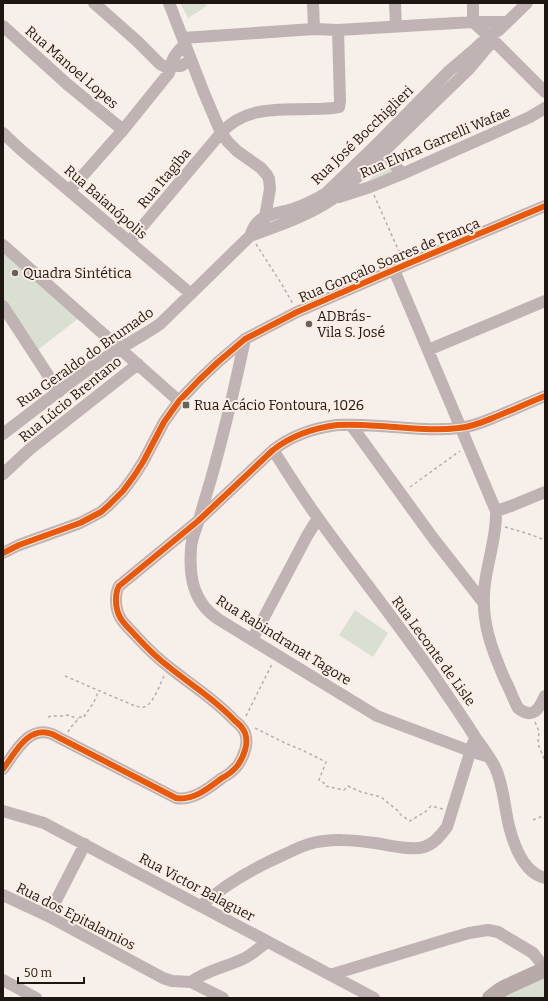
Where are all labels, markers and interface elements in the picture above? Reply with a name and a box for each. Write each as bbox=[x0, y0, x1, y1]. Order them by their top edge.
street label: Rua Manoel Lopes bbox=[22, 22, 122, 112]
street label: Rua José Bocchiglieri bbox=[308, 82, 417, 188]
street label: Rua Elvira Garrelli Wafae bbox=[358, 103, 513, 182]
street label: Rua Itagiba bbox=[134, 145, 195, 212]
street label: Rua Baianópolis bbox=[61, 162, 151, 243]
street label: Rua Gonçalo Soares de França bbox=[296, 214, 483, 306]
place label: Quadra Sintética bbox=[23, 265, 132, 282]
marker: Quadra Sintética bbox=[10, 268, 20, 278]
street label: Rua Geraldo do Brumado bbox=[14, 304, 157, 411]
place label: ADBrás- Vila S. José bbox=[317, 308, 385, 341]
marker: ADBrás- Vila S. José bbox=[304, 319, 314, 329]
street label: Rua Lúcio Brentano bbox=[16, 353, 125, 446]
place label: Rua Acácio Fontoura, 1026 bbox=[194, 397, 364, 414]
marker: Rua Acácio Fontoura, 1026 bbox=[181, 400, 191, 410]
street label: Rua Rabindranat Tagore bbox=[213, 592, 354, 689]
street label: Rua Leconte de Lisle bbox=[388, 593, 479, 709]
street label: Rua Victor Balaguer bbox=[136, 850, 257, 925]
street label: Rua dos Epitalamios bbox=[13, 879, 138, 954]
scale bar bbox=[18, 959, 84, 985]
text: 50 m bbox=[24, 966, 53, 980]

